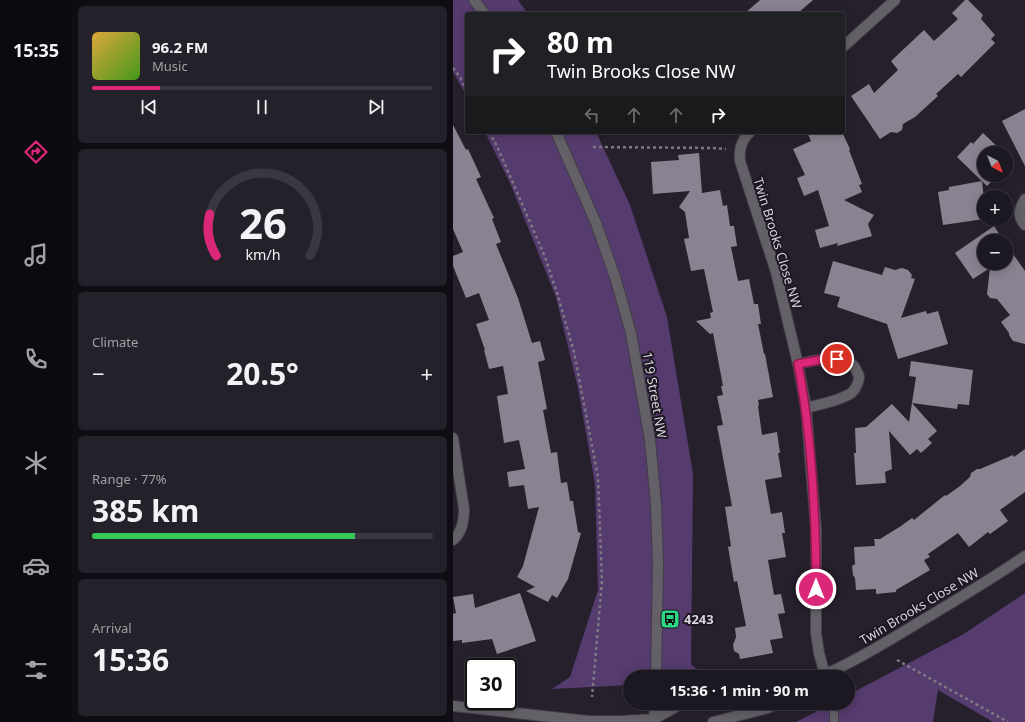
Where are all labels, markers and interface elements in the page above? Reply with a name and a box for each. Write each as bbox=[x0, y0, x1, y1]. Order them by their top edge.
text: 80 m bbox=[547, 23, 614, 61]
icon: right bbox=[481, 28, 533, 80]
text: 96.2 FM bbox=[152, 37, 208, 57]
text: 15:35 bbox=[13, 38, 59, 62]
text: Music bbox=[152, 57, 188, 75]
text: Twin Brooks Close NW bbox=[547, 59, 736, 83]
icon: previous bbox=[138, 96, 160, 118]
icon: pause bbox=[251, 96, 273, 118]
icon: next bbox=[365, 96, 387, 118]
icon: left bbox=[581, 104, 603, 126]
icon: ahead bbox=[623, 104, 645, 126]
icon: ahead bbox=[665, 104, 687, 126]
icon: right bbox=[707, 104, 729, 126]
icon: directions bbox=[22, 138, 50, 166]
north arrow bbox=[977, 146, 1013, 182]
map controls bbox=[977, 146, 1013, 270]
street label: Twin Brooks Close NW bbox=[749, 175, 807, 311]
button: + bbox=[977, 190, 1013, 226]
text: 26 bbox=[239, 195, 286, 251]
button: − bbox=[977, 234, 1013, 270]
icon: music bbox=[22, 241, 50, 269]
text: km/h bbox=[245, 244, 280, 263]
text: Climate bbox=[92, 333, 138, 351]
pin bbox=[820, 342, 854, 376]
icon: phone bbox=[22, 345, 50, 373]
icon: arrive bbox=[826, 348, 848, 370]
street label: 119 Street NW bbox=[639, 350, 671, 440]
text: 20.5° bbox=[226, 353, 299, 394]
text: − bbox=[92, 358, 105, 388]
text: + bbox=[420, 358, 433, 388]
icon: climate bbox=[22, 449, 50, 477]
text: Range · 77% bbox=[92, 470, 167, 488]
text: 385 km bbox=[92, 490, 199, 531]
icon: car bbox=[22, 552, 50, 580]
street label: Twin Brooks Close NW bbox=[856, 563, 982, 649]
position arrow bbox=[795, 568, 837, 610]
bus stop icon: 4243 bbox=[659, 608, 681, 630]
place label: 4243 bbox=[684, 610, 714, 628]
text: Arrival bbox=[92, 619, 132, 637]
text: 15:36 bbox=[92, 639, 169, 680]
icon: filters bbox=[22, 656, 50, 684]
speed limit sign: 30 bbox=[465, 658, 517, 710]
text: 15:36 · 1 min · 90 m bbox=[669, 680, 809, 700]

